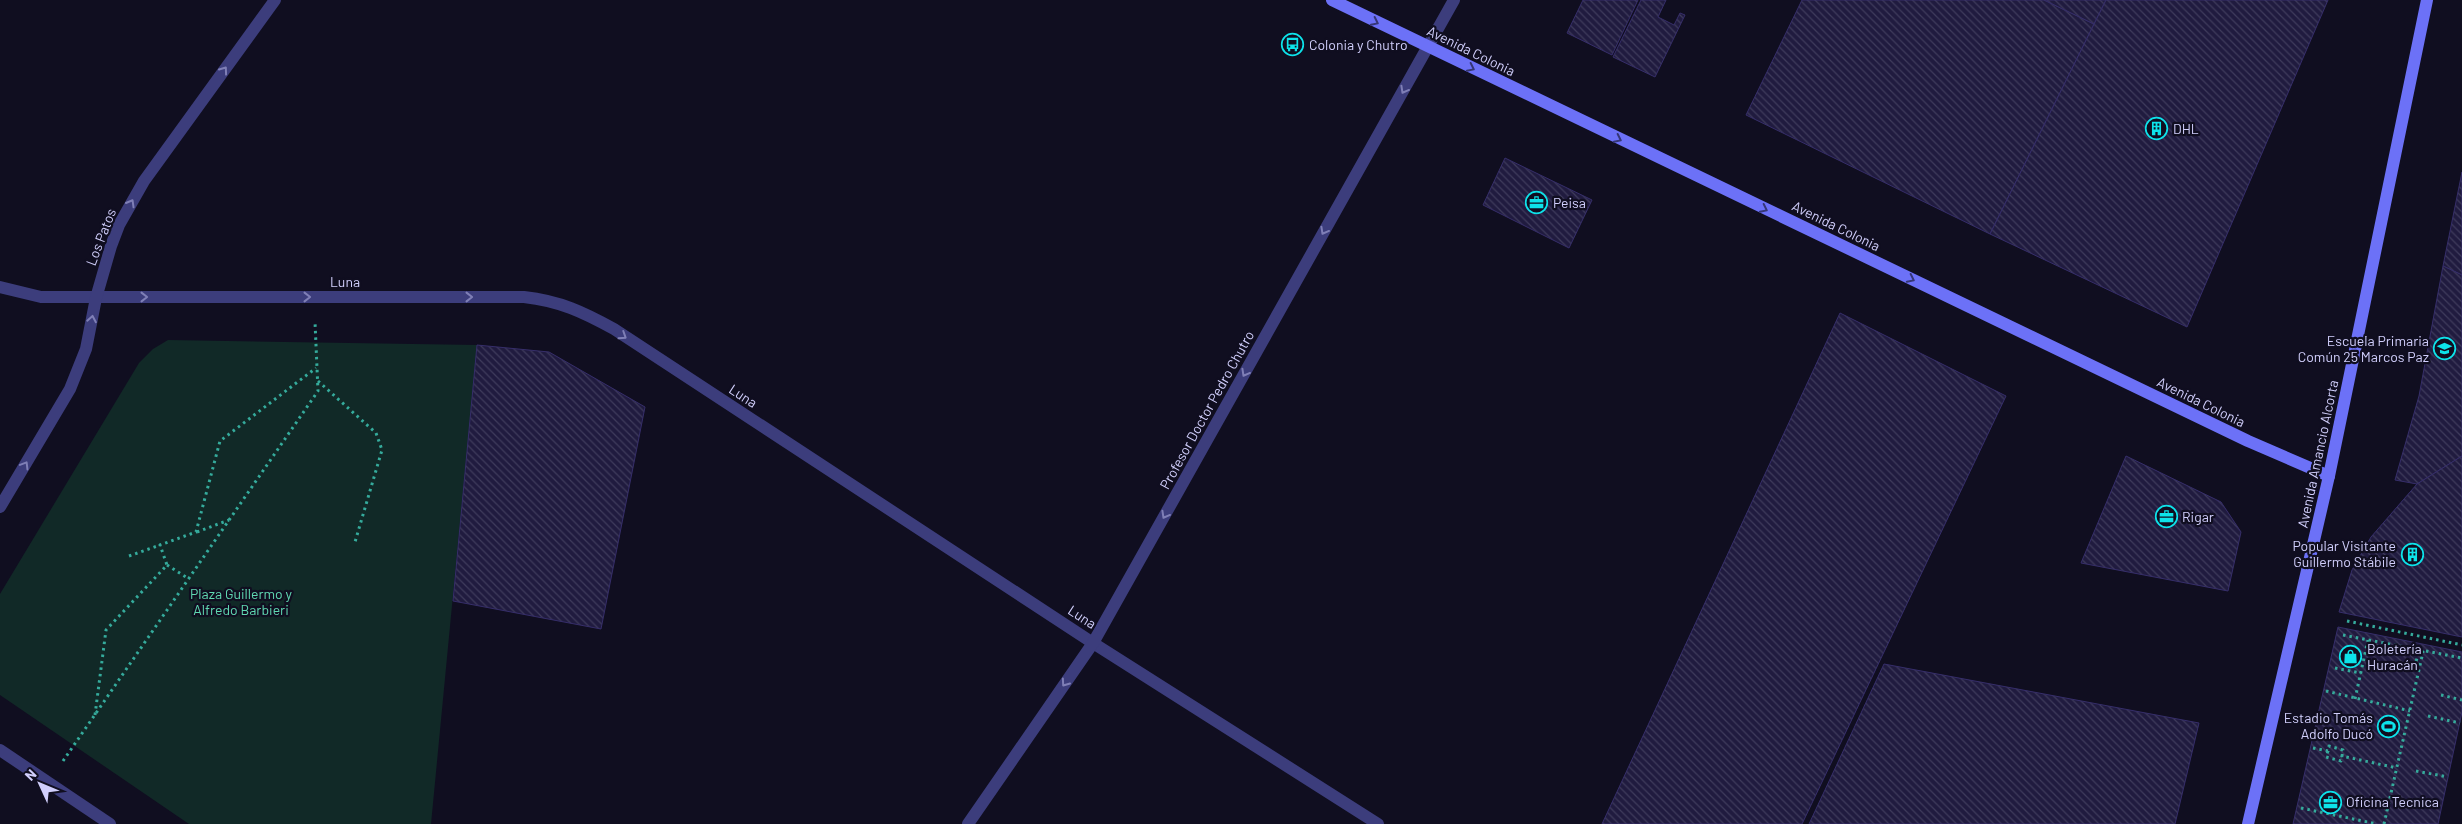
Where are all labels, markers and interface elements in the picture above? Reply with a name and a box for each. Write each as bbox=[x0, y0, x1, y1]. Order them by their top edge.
one-way arrow bbox=[1370, 15, 1379, 26]
street label: Avenida Colonia bbox=[1424, 22, 1518, 79]
bus stop icon: Colonia y Chutro bbox=[1281, 33, 1305, 57]
place label: Colonia y Chutro bbox=[1309, 36, 1408, 53]
one-way arrow bbox=[1466, 62, 1475, 73]
one-way arrow bbox=[218, 66, 227, 76]
one-way arrow bbox=[1400, 84, 1410, 93]
building icon: DHL bbox=[2145, 117, 2169, 141]
place label: DHL bbox=[2173, 120, 2199, 137]
one-way arrow bbox=[1613, 132, 1622, 143]
office icon: Peisa bbox=[1525, 191, 1549, 215]
place label: Peisa bbox=[1553, 194, 1586, 211]
street label: Avenida Colonia bbox=[1789, 197, 1883, 254]
one-way arrow bbox=[124, 199, 134, 208]
one-way arrow bbox=[1759, 203, 1768, 213]
street label: Los Patos bbox=[82, 206, 119, 268]
one-way arrow bbox=[1320, 226, 1330, 235]
street label: Luna bbox=[330, 273, 360, 290]
one-way arrow bbox=[1906, 273, 1915, 283]
one-way arrow bbox=[141, 292, 149, 302]
one-way arrow bbox=[304, 292, 311, 302]
one-way arrow bbox=[466, 292, 474, 302]
one-way arrow bbox=[86, 314, 96, 323]
street label: Profesor Doctor Pedro Chutro bbox=[1156, 328, 1257, 492]
one-way arrow bbox=[618, 329, 627, 339]
place label: Escuela Primaria Común 25 Marcos Paz bbox=[2298, 332, 2429, 365]
school or university icon: Escuela Primaria Común 25 Marcos Paz bbox=[2433, 337, 2457, 361]
one-way arrow bbox=[1241, 368, 1251, 377]
street label: Avenida Colonia bbox=[2154, 373, 2248, 430]
street label: Avenida Amancio Alcorta bbox=[2294, 378, 2341, 529]
street label: Luna bbox=[726, 380, 761, 411]
one-way arrow bbox=[18, 461, 28, 470]
office icon: Rigar bbox=[2154, 505, 2178, 529]
place label: Rigar bbox=[2182, 508, 2214, 525]
one-way arrow bbox=[1161, 510, 1171, 519]
place label: Popular Visitante Guillermo Stábile bbox=[2293, 537, 2396, 570]
building icon: Popular Visitante Guillermo Stábile bbox=[2400, 542, 2424, 566]
park label: Plaza Guillermo y Alfredo Barbieri bbox=[190, 585, 292, 618]
street label: Luna bbox=[1065, 601, 1100, 632]
place label: Boletería Huracán bbox=[2367, 640, 2422, 673]
shop icon: Boletería Huracán bbox=[2339, 645, 2363, 669]
one-way arrow bbox=[1062, 677, 1071, 687]
place label: Estadio Tomás Adolfo Ducó bbox=[2284, 709, 2373, 742]
sports icon: Estadio Tomás Adolfo Ducó bbox=[2377, 714, 2401, 738]
north arrow bbox=[15, 759, 65, 809]
text: N bbox=[21, 765, 40, 784]
office icon: Oficina Tecnica bbox=[2318, 790, 2342, 814]
place label: Oficina Tecnica bbox=[2346, 793, 2439, 810]

